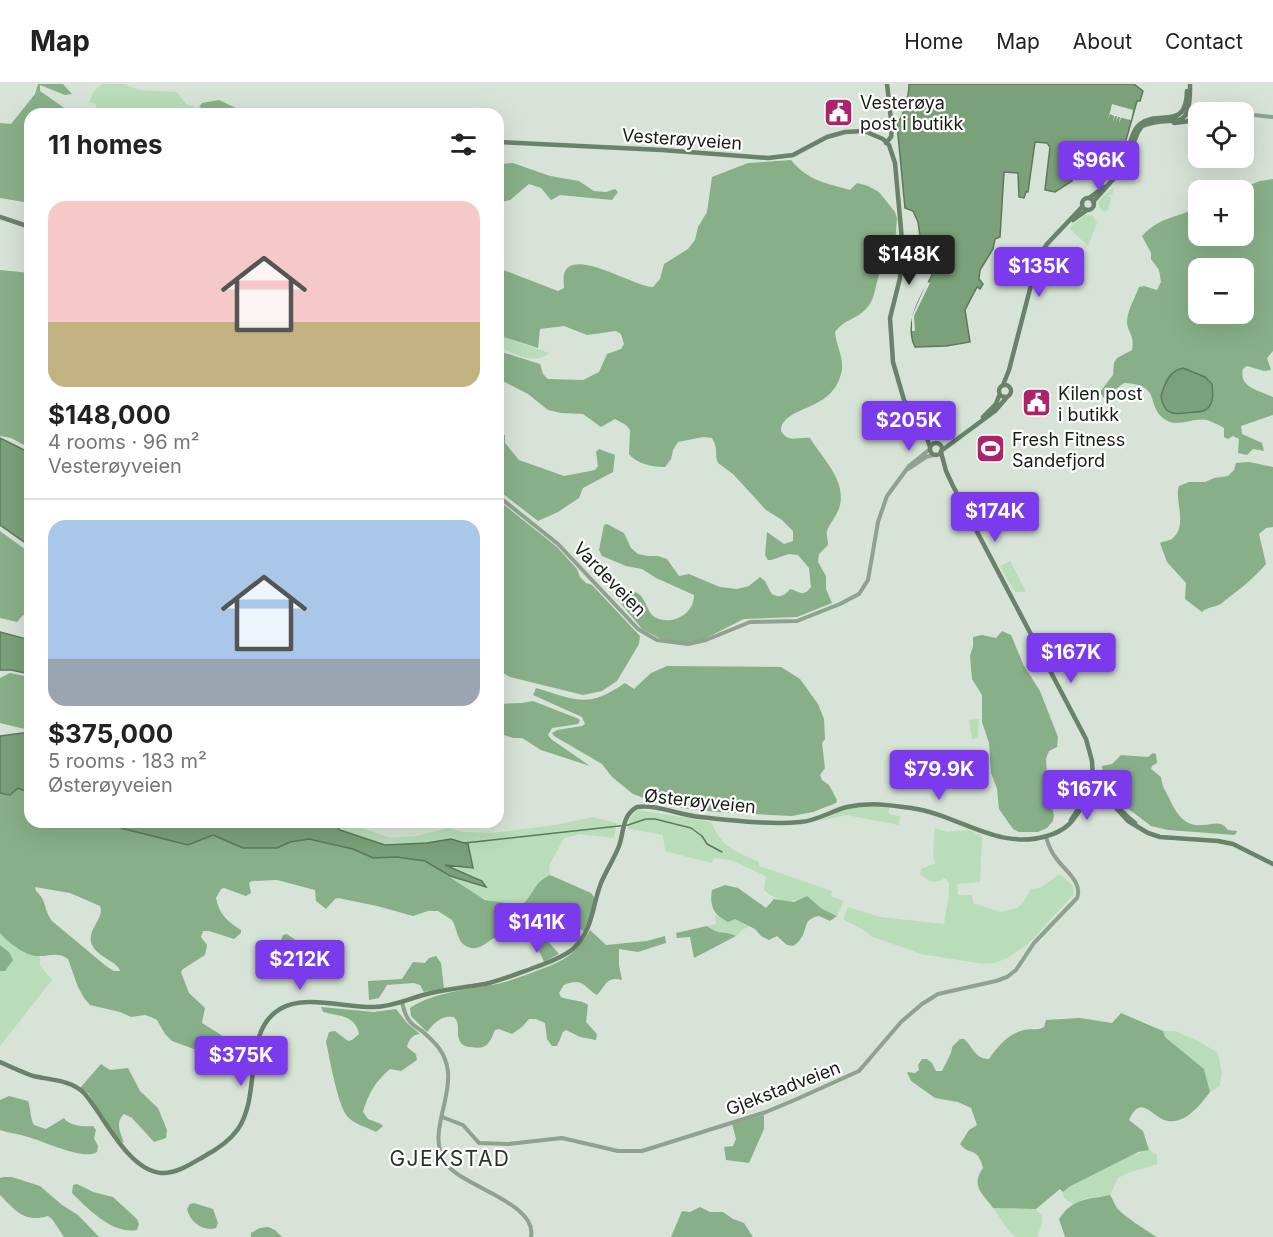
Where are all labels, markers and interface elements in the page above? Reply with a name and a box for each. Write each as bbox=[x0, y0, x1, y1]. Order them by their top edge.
text: Map bbox=[30, 24, 90, 58]
text: Home bbox=[904, 29, 963, 54]
text: Map bbox=[996, 29, 1040, 54]
text: About bbox=[1073, 29, 1132, 54]
text: Contact bbox=[1165, 29, 1243, 54]
place label: Vesterøya post i butikk bbox=[860, 92, 963, 134]
public building icon: Vesterøya post i butikk bbox=[823, 96, 855, 128]
map controls bbox=[1188, 102, 1254, 324]
button: locate bbox=[1188, 102, 1254, 168]
street label: Vesterøyveien bbox=[621, 124, 743, 154]
icon: filters bbox=[447, 128, 480, 161]
text: 11 homes bbox=[48, 129, 163, 160]
pin: $96K bbox=[1063, 141, 1135, 192]
text: $96K bbox=[1072, 148, 1126, 172]
button: + bbox=[1188, 180, 1254, 246]
pin: $148K bbox=[867, 235, 951, 286]
icon: home bbox=[210, 240, 318, 348]
text: $148K bbox=[878, 242, 940, 266]
pin: $135K bbox=[997, 247, 1081, 298]
text: $135K bbox=[1008, 254, 1070, 278]
button: − bbox=[1188, 258, 1254, 324]
place label: Kilen post i butikk bbox=[1058, 383, 1143, 425]
public building icon: Kilen post i butikk bbox=[1021, 387, 1053, 419]
text: $148,000 bbox=[48, 399, 171, 430]
pin: $205K bbox=[867, 401, 951, 452]
text: $205K bbox=[876, 408, 942, 432]
place label: Fresh Fitness Sandefjord bbox=[1012, 429, 1125, 471]
text: 4 rooms · 96 m² bbox=[48, 430, 200, 454]
sports icon: Fresh Fitness Sandefjord bbox=[975, 433, 1007, 465]
text: Vesterøyveien bbox=[48, 454, 182, 478]
pin: $174K bbox=[953, 492, 1037, 543]
text: $174K bbox=[965, 499, 1025, 523]
street label: Vardeveien bbox=[569, 538, 651, 620]
icon: home bbox=[210, 559, 318, 667]
pin: $167K bbox=[1029, 633, 1113, 684]
text: $167K bbox=[1041, 640, 1101, 664]
text: $375,000 bbox=[48, 718, 173, 749]
text: 5 rooms · 183 m² bbox=[48, 749, 207, 773]
pin: $79.9K bbox=[890, 750, 988, 801]
text: $79.9K bbox=[904, 757, 974, 781]
pin: $167K bbox=[1045, 770, 1129, 821]
text: Østerøyveien bbox=[48, 773, 173, 797]
text: $167K bbox=[1057, 777, 1117, 801]
street label: Østerøyveien bbox=[643, 785, 757, 817]
pin: $141K bbox=[495, 903, 579, 954]
text: $141K bbox=[508, 910, 566, 934]
pin: $212K bbox=[258, 940, 342, 991]
text: $212K bbox=[269, 947, 331, 971]
pin: $375K bbox=[199, 1036, 283, 1087]
text: $375K bbox=[209, 1043, 273, 1067]
street label: Gjekstadveien bbox=[723, 1057, 843, 1119]
district label: GJEKSTAD bbox=[389, 1146, 511, 1171]

